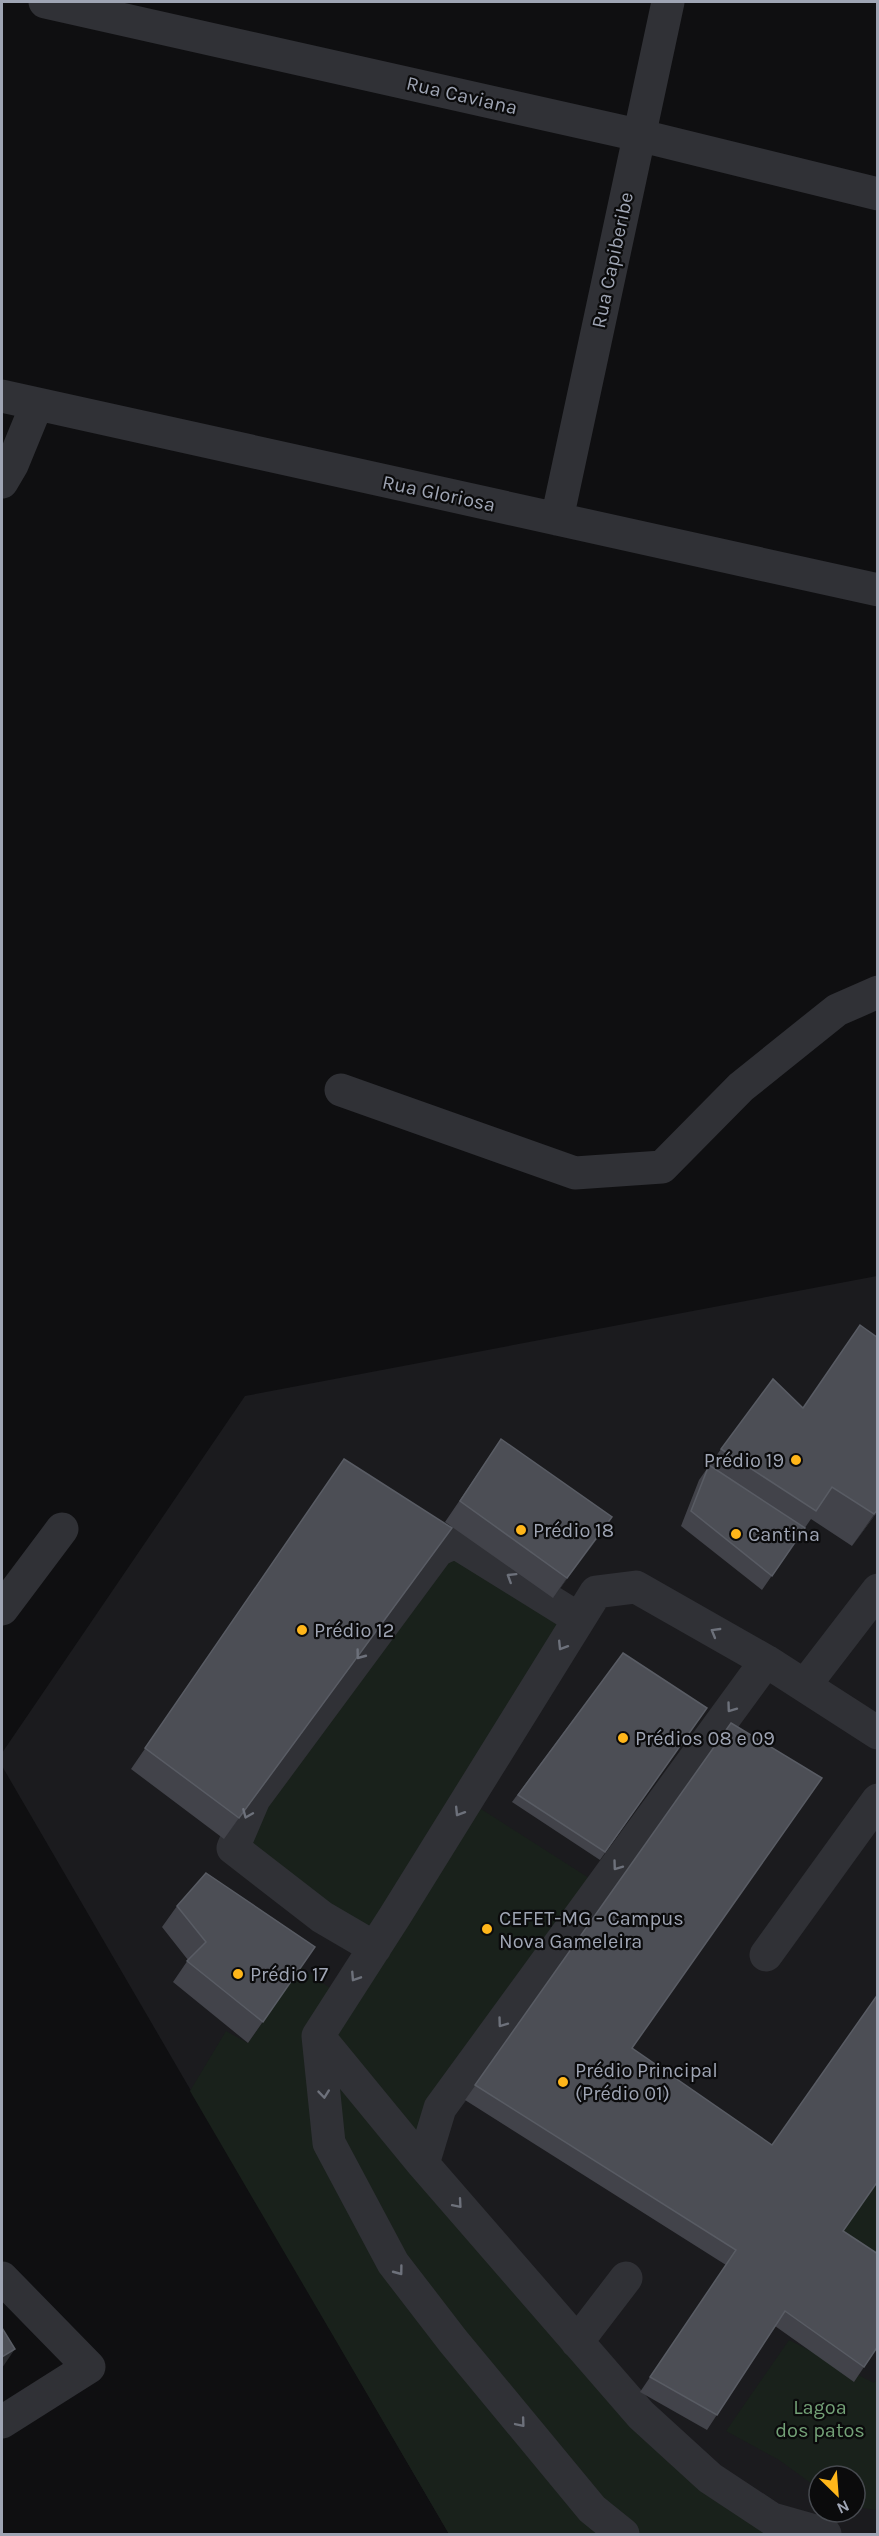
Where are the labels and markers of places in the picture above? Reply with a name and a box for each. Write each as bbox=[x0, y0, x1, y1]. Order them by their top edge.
place label: Prédio 19 bbox=[704, 1449, 784, 1472]
marker: Prédio 19 bbox=[789, 1453, 803, 1467]
place label: Prédio 18 bbox=[533, 1519, 614, 1542]
marker: Prédio 18 bbox=[514, 1523, 528, 1537]
place label: Cantina bbox=[748, 1523, 820, 1546]
marker: Cantina bbox=[729, 1527, 743, 1541]
place label: Prédio 12 bbox=[314, 1619, 394, 1642]
marker: Prédio 12 bbox=[295, 1623, 309, 1637]
place label: Prédios 08 e 09 bbox=[635, 1727, 775, 1750]
marker: Prédios 08 e 09 bbox=[616, 1731, 630, 1745]
place label: CEFET-MG - Campus Nova Gameleira bbox=[499, 1907, 684, 1953]
marker: CEFET-MG - Campus Nova Gameleira bbox=[480, 1922, 494, 1936]
place label: Prédio 17 bbox=[250, 1963, 329, 1986]
marker: Prédio 17 bbox=[231, 1967, 245, 1981]
place label: Prédio Principal (Prédio 01) bbox=[575, 2059, 718, 2105]
marker: Prédio Principal (Prédio 01) bbox=[556, 2075, 570, 2089]

